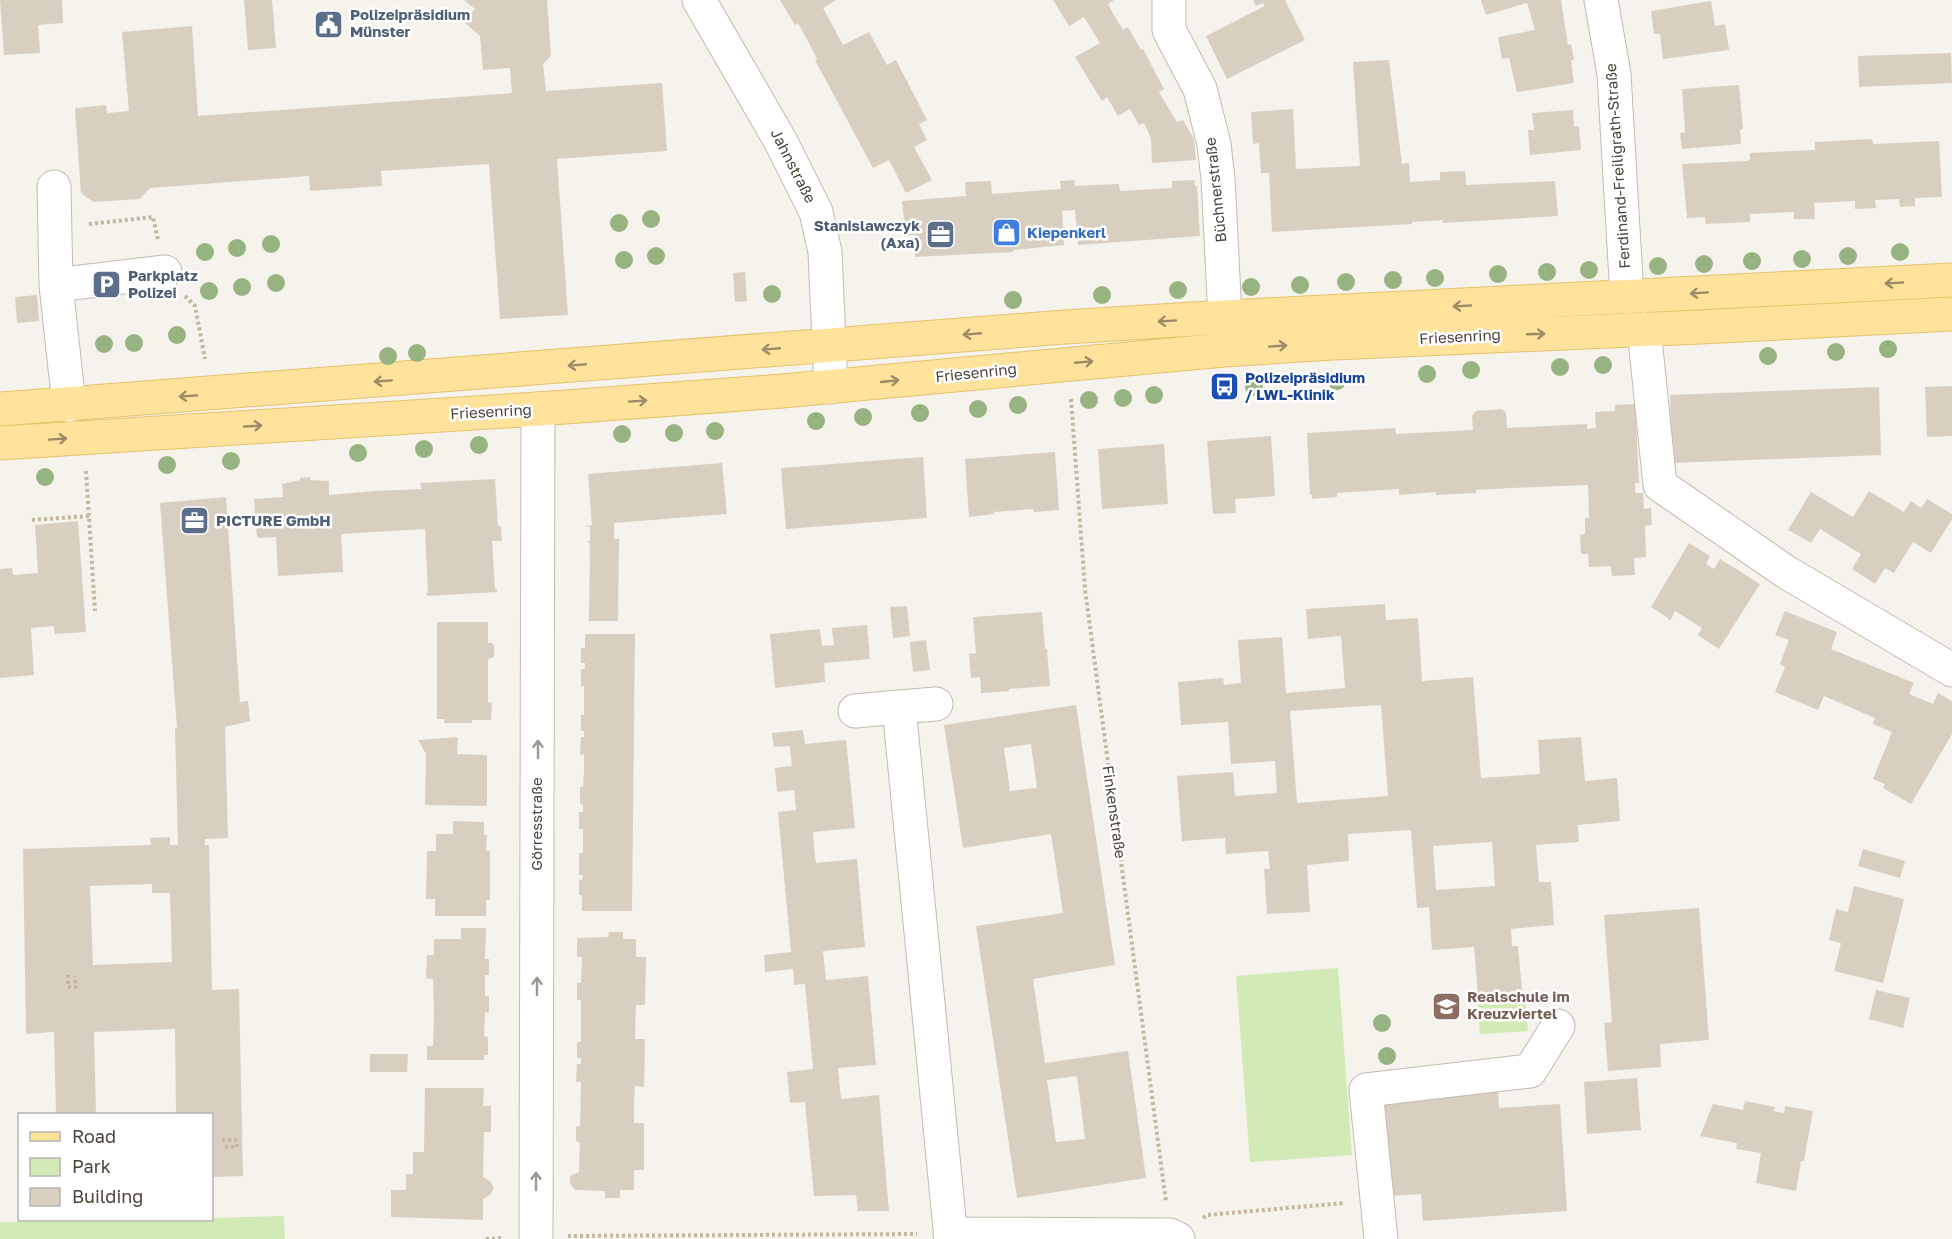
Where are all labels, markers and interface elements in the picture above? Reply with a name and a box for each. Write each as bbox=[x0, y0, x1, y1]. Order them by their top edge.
place label: Polizeipräsidium Münster bbox=[350, 5, 470, 40]
public building icon: Polizeipräsidium Münster bbox=[313, 8, 345, 40]
street label: Ferdinand-Freiligrath-Straße bbox=[1601, 63, 1633, 269]
street label: Jahnstraße bbox=[768, 125, 820, 206]
street label: Büchnerstraße bbox=[1200, 136, 1229, 244]
place label: Stanislawczyk (Axa) bbox=[814, 216, 920, 251]
shop icon: Kiepenkerl bbox=[990, 217, 1022, 249]
office icon: Stanislawczyk (Axa) bbox=[925, 219, 957, 251]
place label: Kiepenkerl bbox=[1027, 223, 1106, 241]
place label: Parkplatz Polizei bbox=[128, 266, 198, 301]
parking icon: Parkplatz Polizei bbox=[91, 269, 123, 301]
one-way arrow bbox=[1884, 278, 1904, 289]
one-way arrow bbox=[1689, 287, 1709, 298]
one-way arrow bbox=[1453, 300, 1473, 311]
one-way arrow bbox=[1157, 315, 1177, 326]
street label: Friesenring bbox=[1419, 325, 1501, 347]
one-way arrow bbox=[963, 329, 982, 340]
one-way arrow bbox=[1525, 329, 1545, 340]
one-way arrow bbox=[1268, 341, 1288, 352]
one-way arrow bbox=[762, 344, 782, 355]
one-way arrow bbox=[1073, 356, 1093, 367]
street label: Friesenring bbox=[934, 359, 1017, 385]
one-way arrow bbox=[568, 360, 587, 371]
place label: Polizeipräsidium / LWL-Klinik bbox=[1245, 368, 1365, 403]
bus stop icon: Polizeipräsidium / LWL-Klinik bbox=[1208, 371, 1240, 403]
one-way arrow bbox=[879, 375, 899, 386]
one-way arrow bbox=[373, 376, 393, 387]
one-way arrow bbox=[179, 391, 199, 402]
one-way arrow bbox=[628, 396, 648, 407]
street label: Friesenring bbox=[450, 400, 532, 422]
one-way arrow bbox=[242, 420, 262, 431]
one-way arrow bbox=[48, 433, 68, 444]
office icon: PICTURE GmbH bbox=[179, 505, 211, 537]
place label: PICTURE GmbH bbox=[216, 511, 331, 529]
one-way arrow bbox=[532, 739, 544, 759]
street label: Finkenstraße bbox=[1100, 764, 1130, 860]
street label: Görresstraße bbox=[527, 777, 545, 871]
one-way arrow bbox=[531, 976, 543, 996]
place label: Realschule im Kreuzviertel bbox=[1467, 987, 1570, 1022]
school or university icon: Realschule im Kreuzviertel bbox=[1430, 990, 1462, 1022]
legend bbox=[18, 1113, 213, 1221]
text: Road bbox=[72, 1125, 116, 1147]
text: Park bbox=[72, 1155, 111, 1177]
one-way arrow bbox=[530, 1171, 542, 1191]
text: Building bbox=[72, 1185, 143, 1207]

